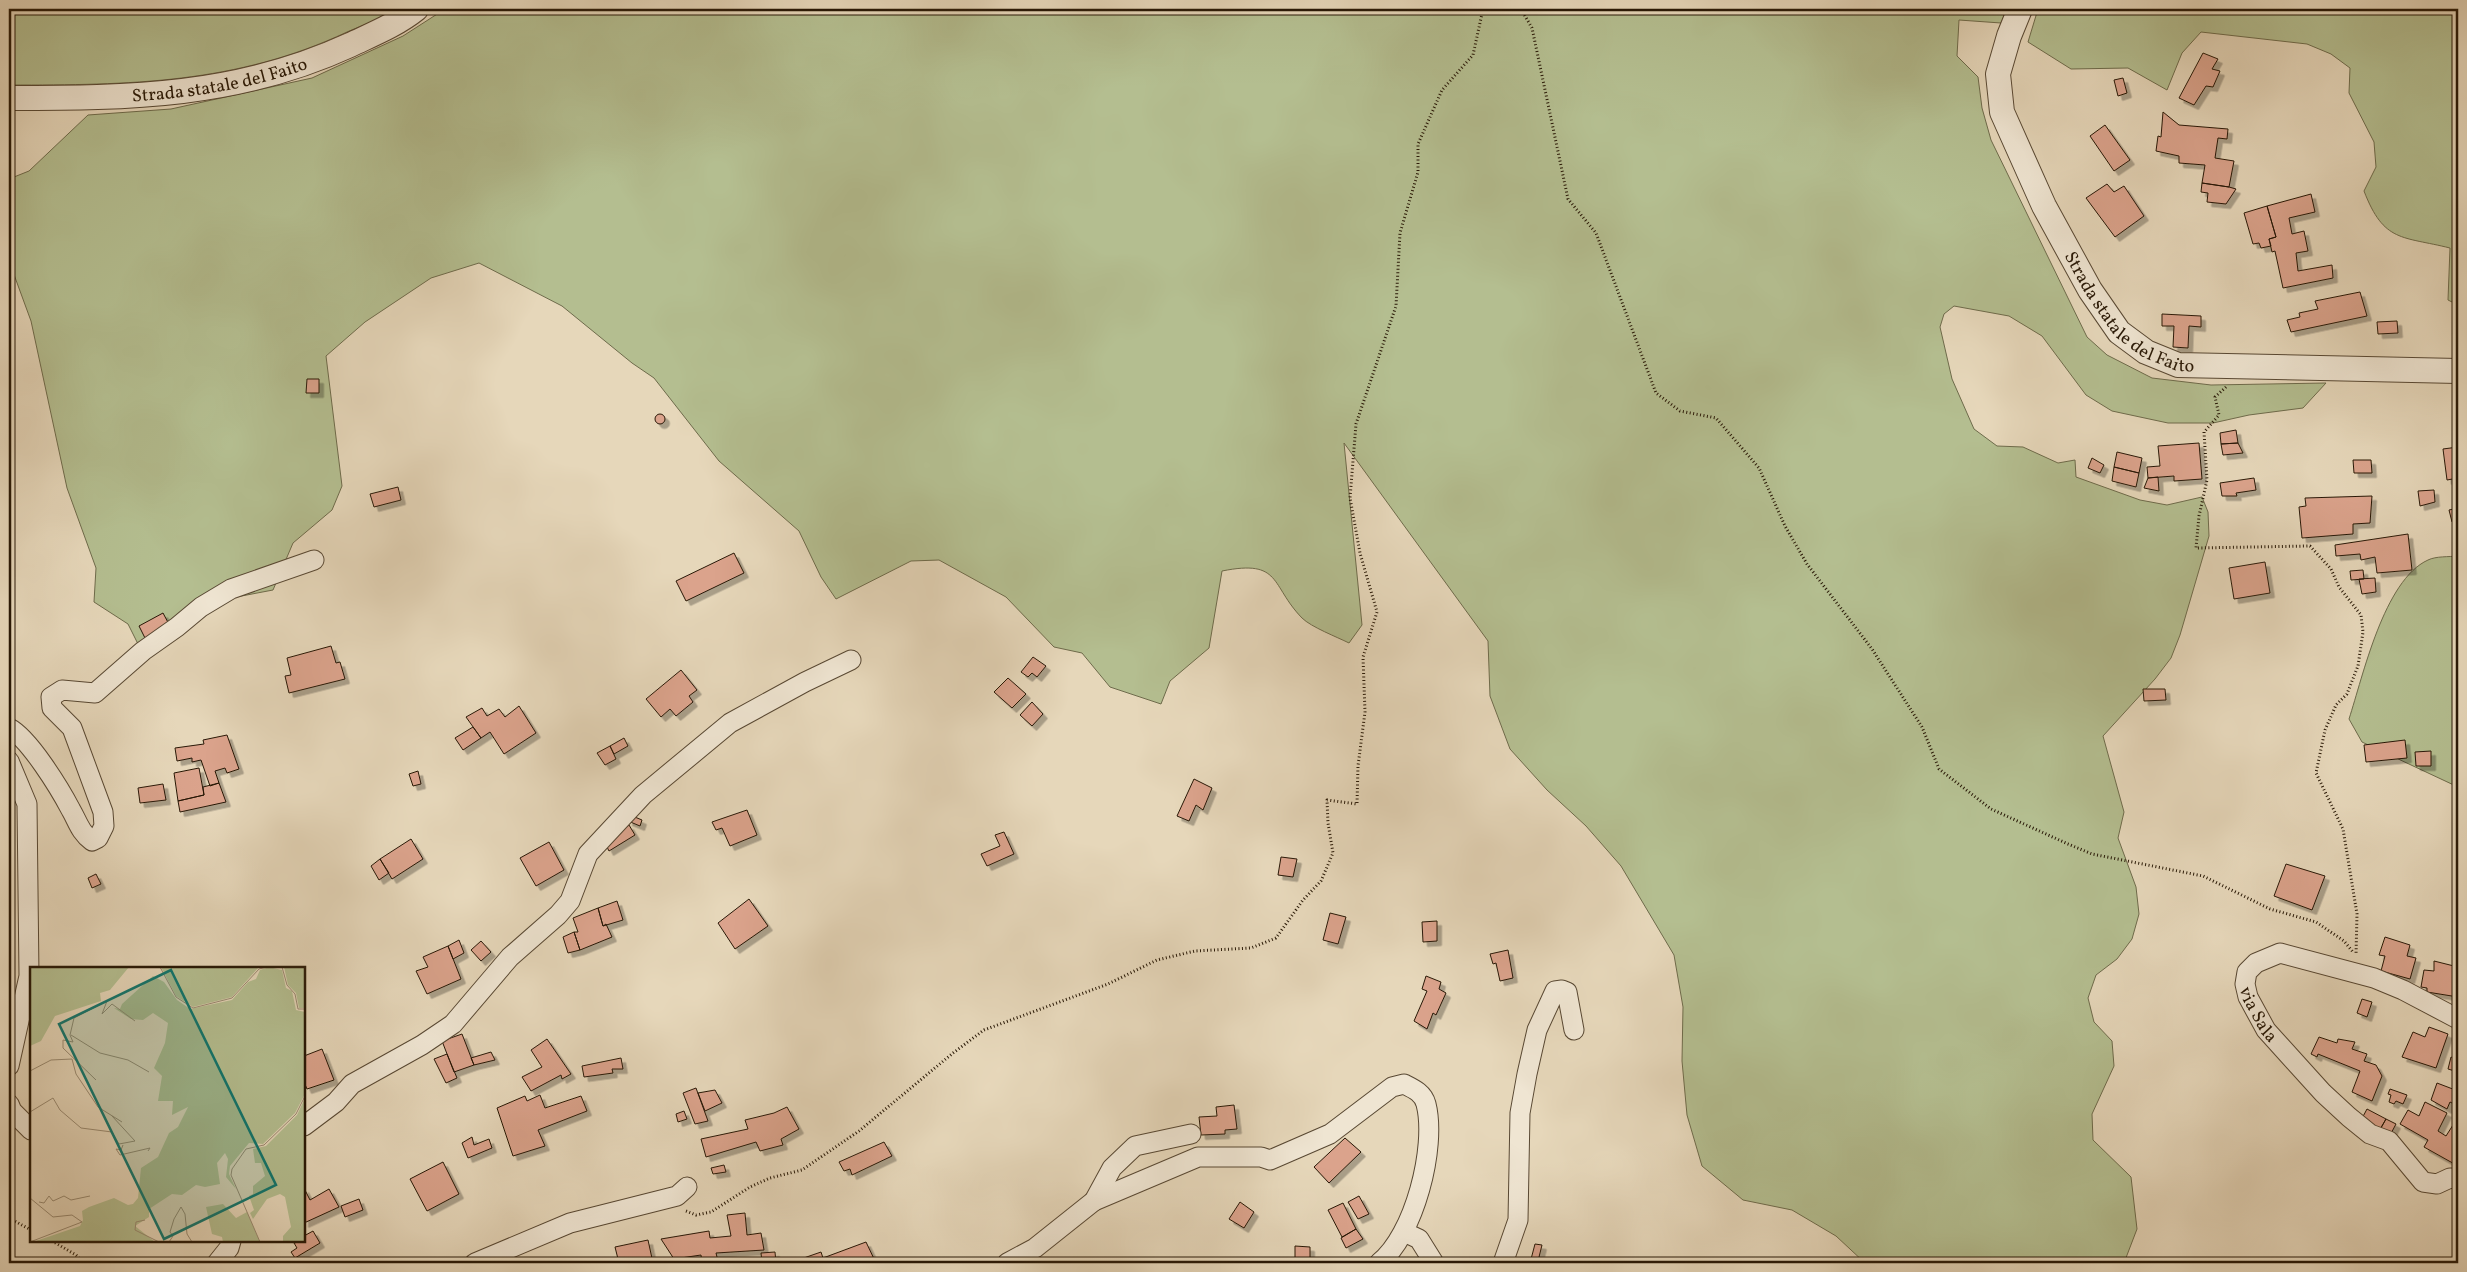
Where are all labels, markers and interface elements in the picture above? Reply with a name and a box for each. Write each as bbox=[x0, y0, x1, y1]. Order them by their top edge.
street label: Strada statale del Faito bbox=[131, 52, 311, 109]
street label: Strada statale del Faito bbox=[2057, 247, 2194, 379]
inset map bbox=[30, 967, 305, 1242]
street label: via Sala bbox=[2232, 984, 2283, 1049]

